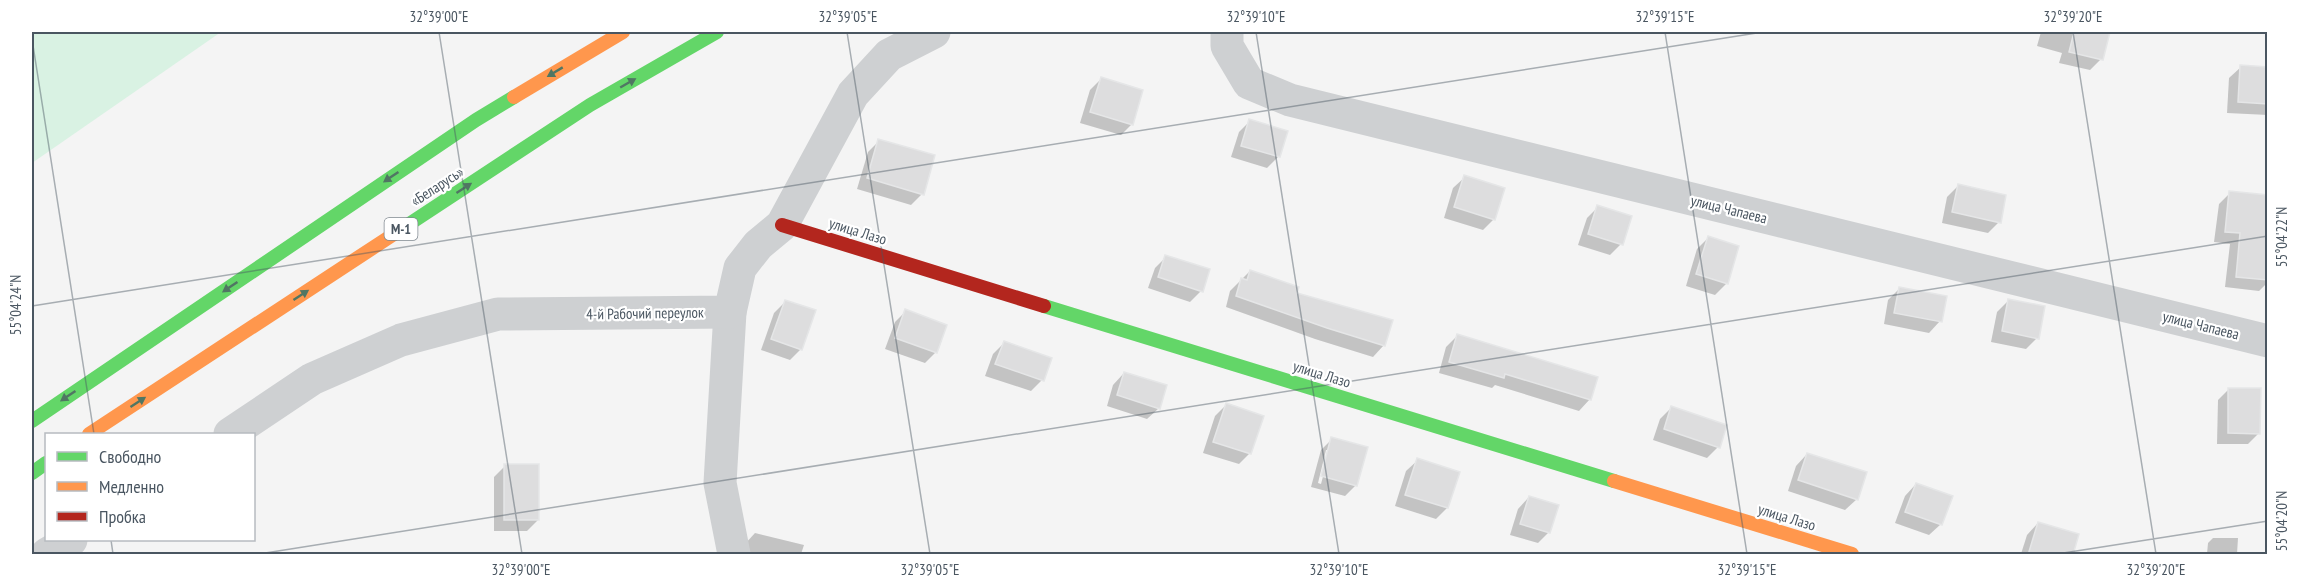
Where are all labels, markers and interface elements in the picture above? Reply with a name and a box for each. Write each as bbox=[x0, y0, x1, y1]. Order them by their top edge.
text: 32°39'00"E bbox=[409, 7, 469, 26]
text: 32°39'05"E bbox=[818, 7, 878, 26]
text: 32°39'10"E bbox=[1226, 7, 1286, 26]
text: 32°39'15"E bbox=[1635, 7, 1695, 26]
text: 32°39'20"E bbox=[2043, 7, 2103, 26]
one-way arrow bbox=[547, 67, 563, 78]
one-way arrow bbox=[620, 78, 637, 88]
street label: «Беларусь» bbox=[407, 162, 467, 210]
one-way arrow bbox=[383, 171, 399, 182]
one-way arrow bbox=[456, 183, 472, 194]
street label: улица Чапаева bbox=[1689, 190, 1769, 228]
text: 55°04'22"N bbox=[2272, 207, 2291, 267]
street label: улица Лазо bbox=[827, 213, 889, 249]
road number: М-1 bbox=[384, 218, 418, 240]
text: 55°04'24"N bbox=[6, 275, 25, 335]
one-way arrow bbox=[221, 281, 238, 292]
one-way arrow bbox=[293, 290, 309, 301]
street label: 4-й Рабочий переулок bbox=[586, 302, 704, 324]
street label: улица Чапаева bbox=[2161, 306, 2241, 344]
street label: улица Лазо bbox=[1291, 356, 1353, 392]
one-way arrow bbox=[60, 390, 76, 401]
one-way arrow bbox=[130, 397, 146, 408]
legend bbox=[45, 433, 255, 541]
text: Свободно bbox=[99, 445, 162, 468]
text: Медленно bbox=[99, 475, 164, 498]
text: 55°04'20"N bbox=[2272, 491, 2291, 551]
street label: улица Лазо bbox=[1756, 499, 1818, 535]
text: Пробка bbox=[99, 505, 146, 528]
text: 32°39'00"E bbox=[491, 560, 551, 579]
text: 32°39'05"E bbox=[900, 560, 960, 579]
text: 32°39'10"E bbox=[1309, 560, 1369, 579]
text: 32°39'15"E bbox=[1717, 560, 1777, 579]
text: 32°39'20"E bbox=[2126, 560, 2186, 579]

